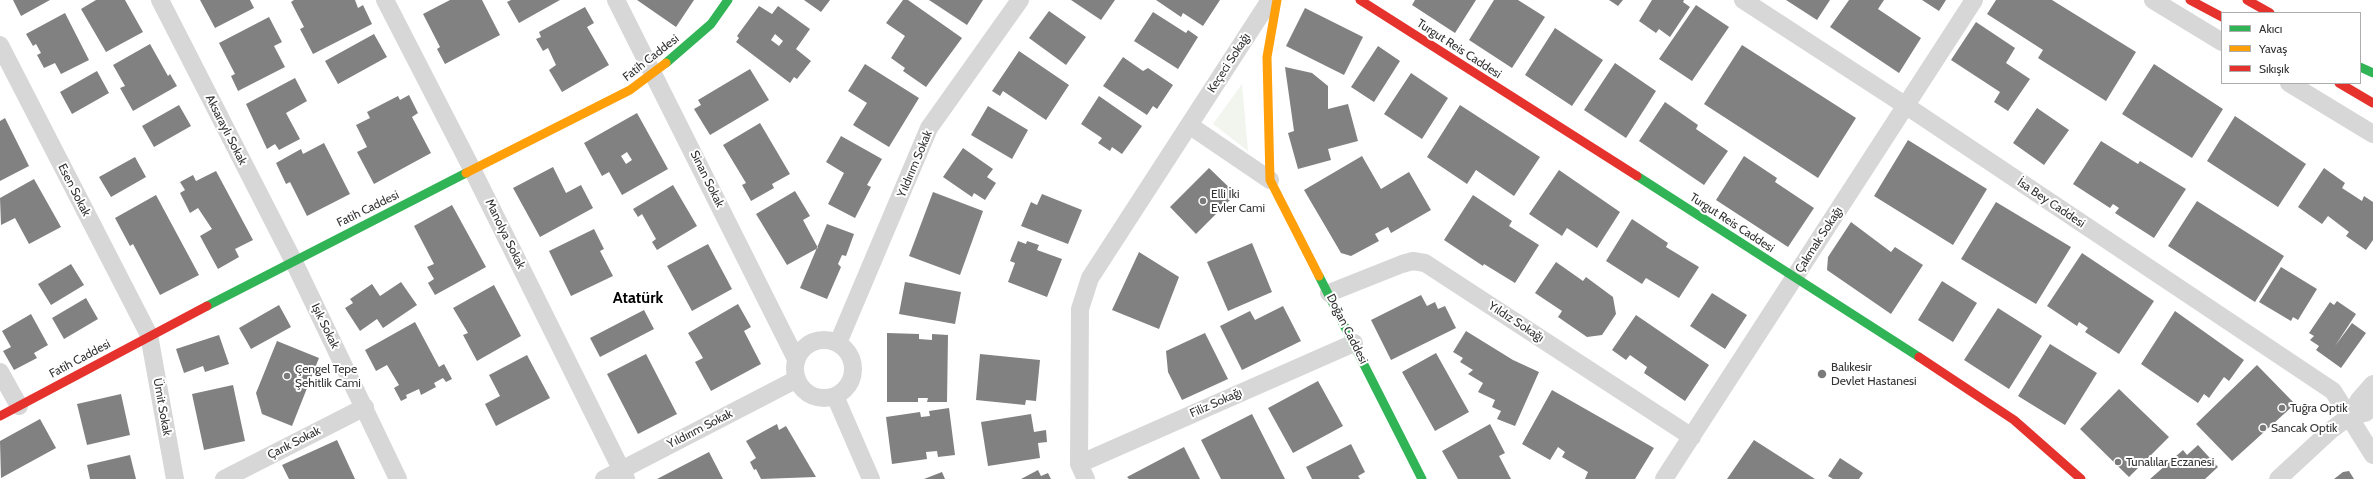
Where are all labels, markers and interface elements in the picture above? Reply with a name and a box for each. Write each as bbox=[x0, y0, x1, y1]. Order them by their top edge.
legend bbox=[2221, 12, 2361, 84]
street label: Turgut Reis Caddesi bbox=[1414, 16, 1504, 82]
text: Akıcı bbox=[2259, 21, 2282, 36]
street label: Keçeci Sokağı bbox=[1204, 31, 1254, 95]
street label: Fatih Caddesi bbox=[620, 32, 682, 84]
text: Yavaş bbox=[2259, 41, 2287, 56]
text: Sıkışık bbox=[2259, 61, 2289, 76]
street label: Aksaraylı Sokak bbox=[202, 92, 250, 168]
street label: Yıldırım Sokak bbox=[894, 128, 936, 200]
street label: Sinan Sokak bbox=[687, 148, 727, 210]
street label: Esen Sokak bbox=[55, 161, 93, 219]
street label: İsa Bey Caddesi bbox=[2014, 175, 2088, 231]
place label: Elli İki Evler Cami bbox=[1211, 187, 1265, 215]
street label: Fatih Caddesi bbox=[335, 188, 401, 230]
street label: Turgut Reis Caddesi bbox=[1687, 190, 1777, 256]
marker: Elli İki Evler Cami bbox=[1198, 196, 1208, 206]
street label: Manolya Sokak bbox=[482, 197, 528, 271]
street label: Çakmak Sokağı bbox=[1792, 204, 1846, 276]
district label: Atatürk bbox=[613, 288, 663, 308]
street label: Doğan Caddesi bbox=[1323, 292, 1371, 366]
street label: Yıldız Sokağı bbox=[1486, 299, 1546, 345]
street label: Işık Sokak bbox=[308, 301, 342, 351]
street label: Fatih Caddesi bbox=[47, 337, 113, 381]
place label: Balıkesir Devlet Hastanesi bbox=[1831, 360, 1917, 388]
place label: Çengel Tepe Şehitlik Cami bbox=[295, 362, 361, 390]
marker: Balıkesir Devlet Hastanesi bbox=[1816, 368, 1828, 380]
marker: Çengel Tepe Şehitlik Cami bbox=[282, 371, 292, 381]
street label: Ümit Sokak bbox=[150, 377, 174, 437]
street label: Filiz Sokağı bbox=[1188, 385, 1244, 421]
place label: Tuğra Optik bbox=[2290, 401, 2348, 415]
marker: Tuğra Optik bbox=[2277, 403, 2287, 413]
street label: Yıldırım Sokak bbox=[665, 406, 735, 452]
place label: Sancak Optik bbox=[2271, 421, 2337, 435]
marker: Sancak Optik bbox=[2258, 423, 2268, 433]
street label: Çarık Sokak bbox=[265, 424, 323, 462]
place label: Tunalılar Eczanesi bbox=[2126, 455, 2214, 469]
marker: Tunalılar Eczanesi bbox=[2113, 457, 2123, 467]

